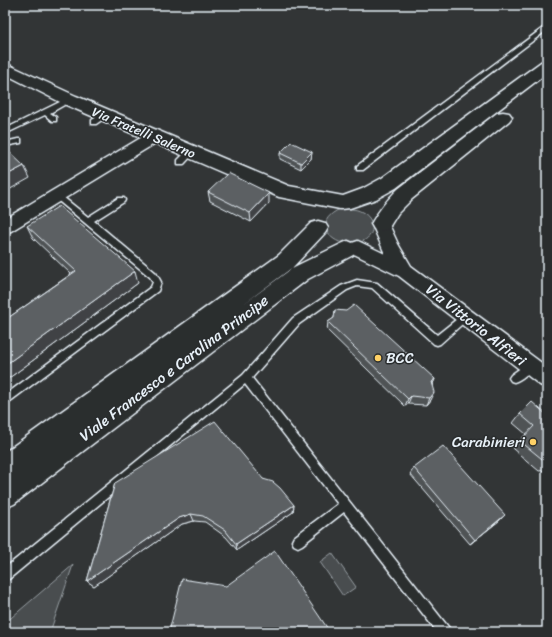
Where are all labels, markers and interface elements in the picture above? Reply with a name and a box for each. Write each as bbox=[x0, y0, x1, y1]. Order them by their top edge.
street label: Via Fratelli Salerno bbox=[88, 100, 200, 165]
street label: Via Vittorio Alfieri bbox=[420, 277, 533, 373]
street label: Viale Francesco e Carolina Principe bbox=[74, 288, 275, 448]
place label: BCC bbox=[386, 345, 414, 371]
marker: BCC bbox=[373, 353, 383, 363]
place label: Carabinieri bbox=[452, 429, 526, 455]
marker: Carabinieri bbox=[528, 437, 538, 447]

